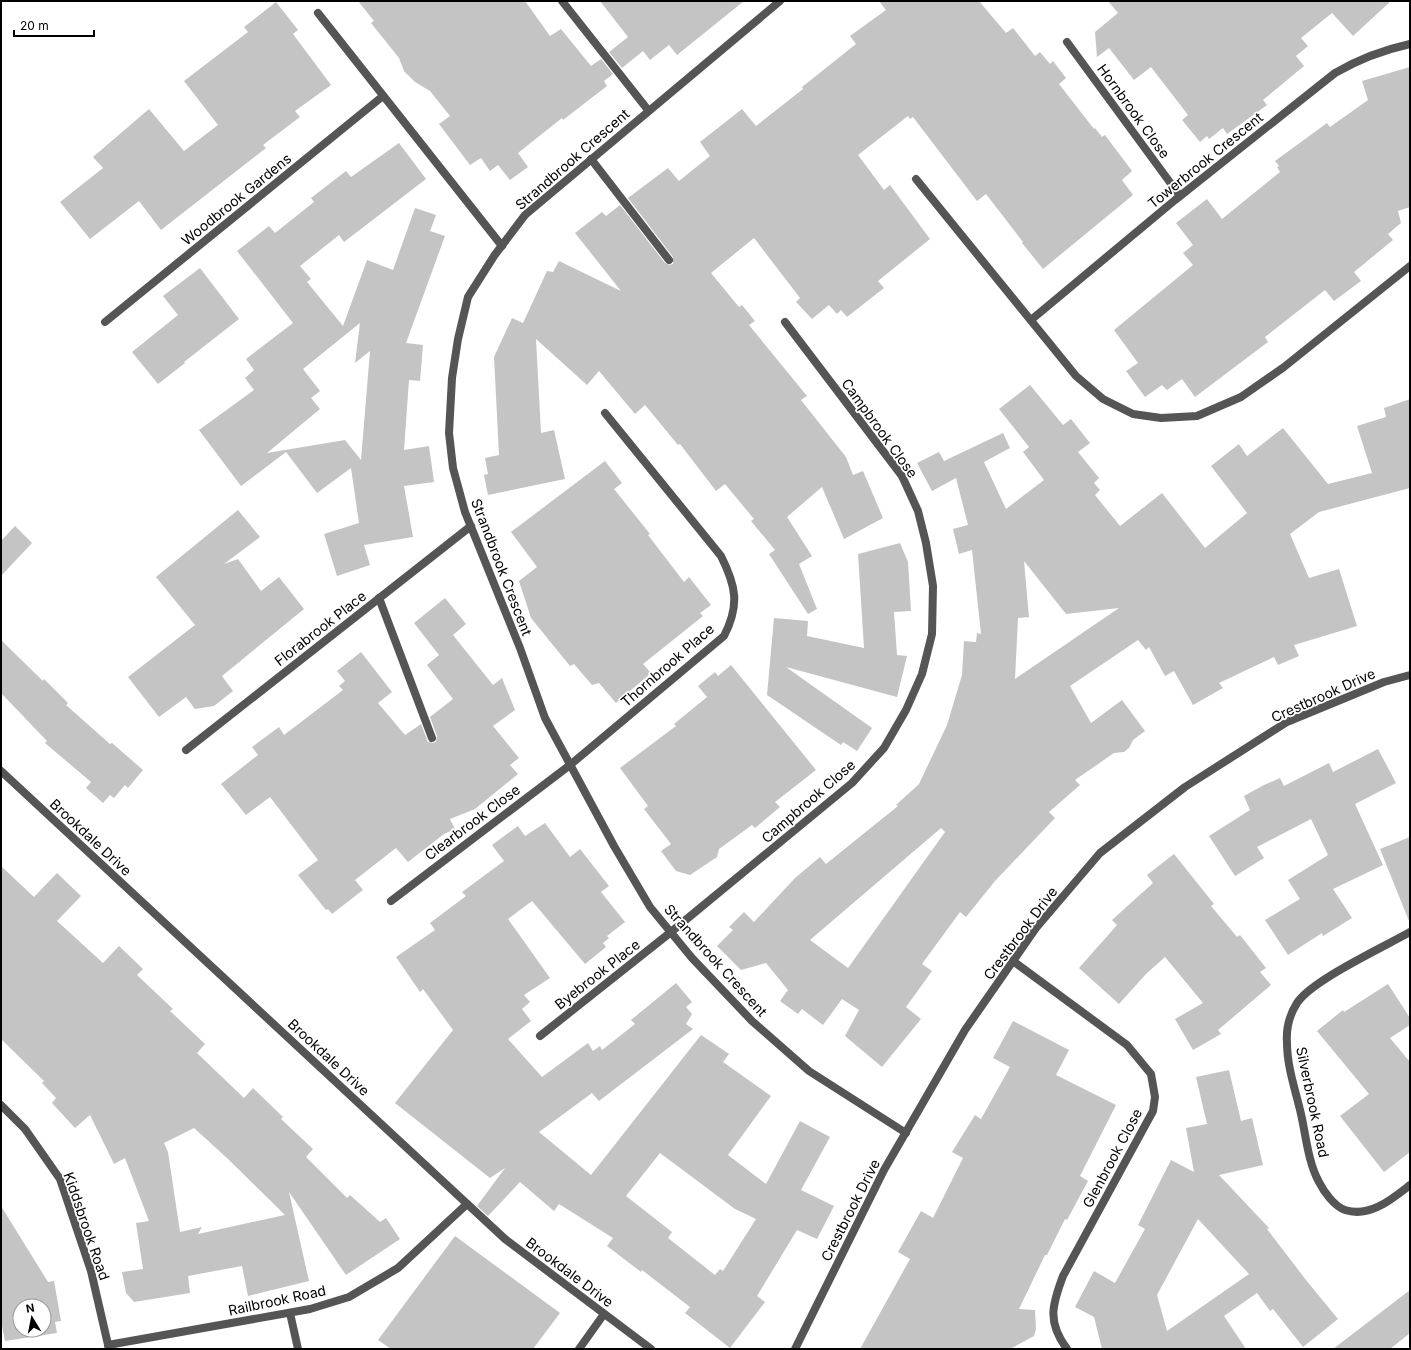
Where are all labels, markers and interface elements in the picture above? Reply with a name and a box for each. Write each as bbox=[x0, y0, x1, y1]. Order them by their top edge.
scale bar bbox=[14, 12, 94, 38]
text: 20 m bbox=[20, 18, 49, 33]
street label: Hornbrook Close bbox=[1094, 61, 1174, 161]
street label: Strandbrook Crescent bbox=[512, 105, 633, 213]
street label: Towerbrook Crescent bbox=[1144, 108, 1266, 212]
street label: Woodbrook Gardens bbox=[178, 150, 294, 248]
street label: Campbrook Close bbox=[838, 375, 922, 481]
street label: Strandbrook Crescent bbox=[468, 496, 536, 638]
street label: Florabrook Place bbox=[271, 587, 369, 669]
street label: Thornbrook Place bbox=[617, 620, 717, 710]
street label: Crestbrook Drive bbox=[1268, 664, 1378, 726]
street label: Campbrook Close bbox=[758, 756, 858, 846]
street label: Clearbrook Close bbox=[421, 781, 523, 863]
street label: Brookdale Drive bbox=[47, 795, 135, 879]
street label: Crestbrook Drive bbox=[979, 883, 1061, 983]
street label: Strandbrook Crescent bbox=[661, 900, 771, 1020]
street label: Byebrook Place bbox=[551, 936, 643, 1012]
street label: Brookdale Drive bbox=[285, 1015, 373, 1099]
street label: Silverbrook Road bbox=[1293, 1045, 1333, 1159]
street label: Glenbrook Close bbox=[1079, 1106, 1145, 1210]
street label: Crestbrook Drive bbox=[817, 1156, 883, 1264]
street label: Kiddsbrook Road bbox=[61, 1170, 113, 1282]
street label: Brookdale Drive bbox=[523, 1234, 617, 1310]
street label: Railbrook Road bbox=[227, 1281, 327, 1319]
north arrow bbox=[12, 1298, 52, 1338]
text: N bbox=[25, 1301, 36, 1316]

